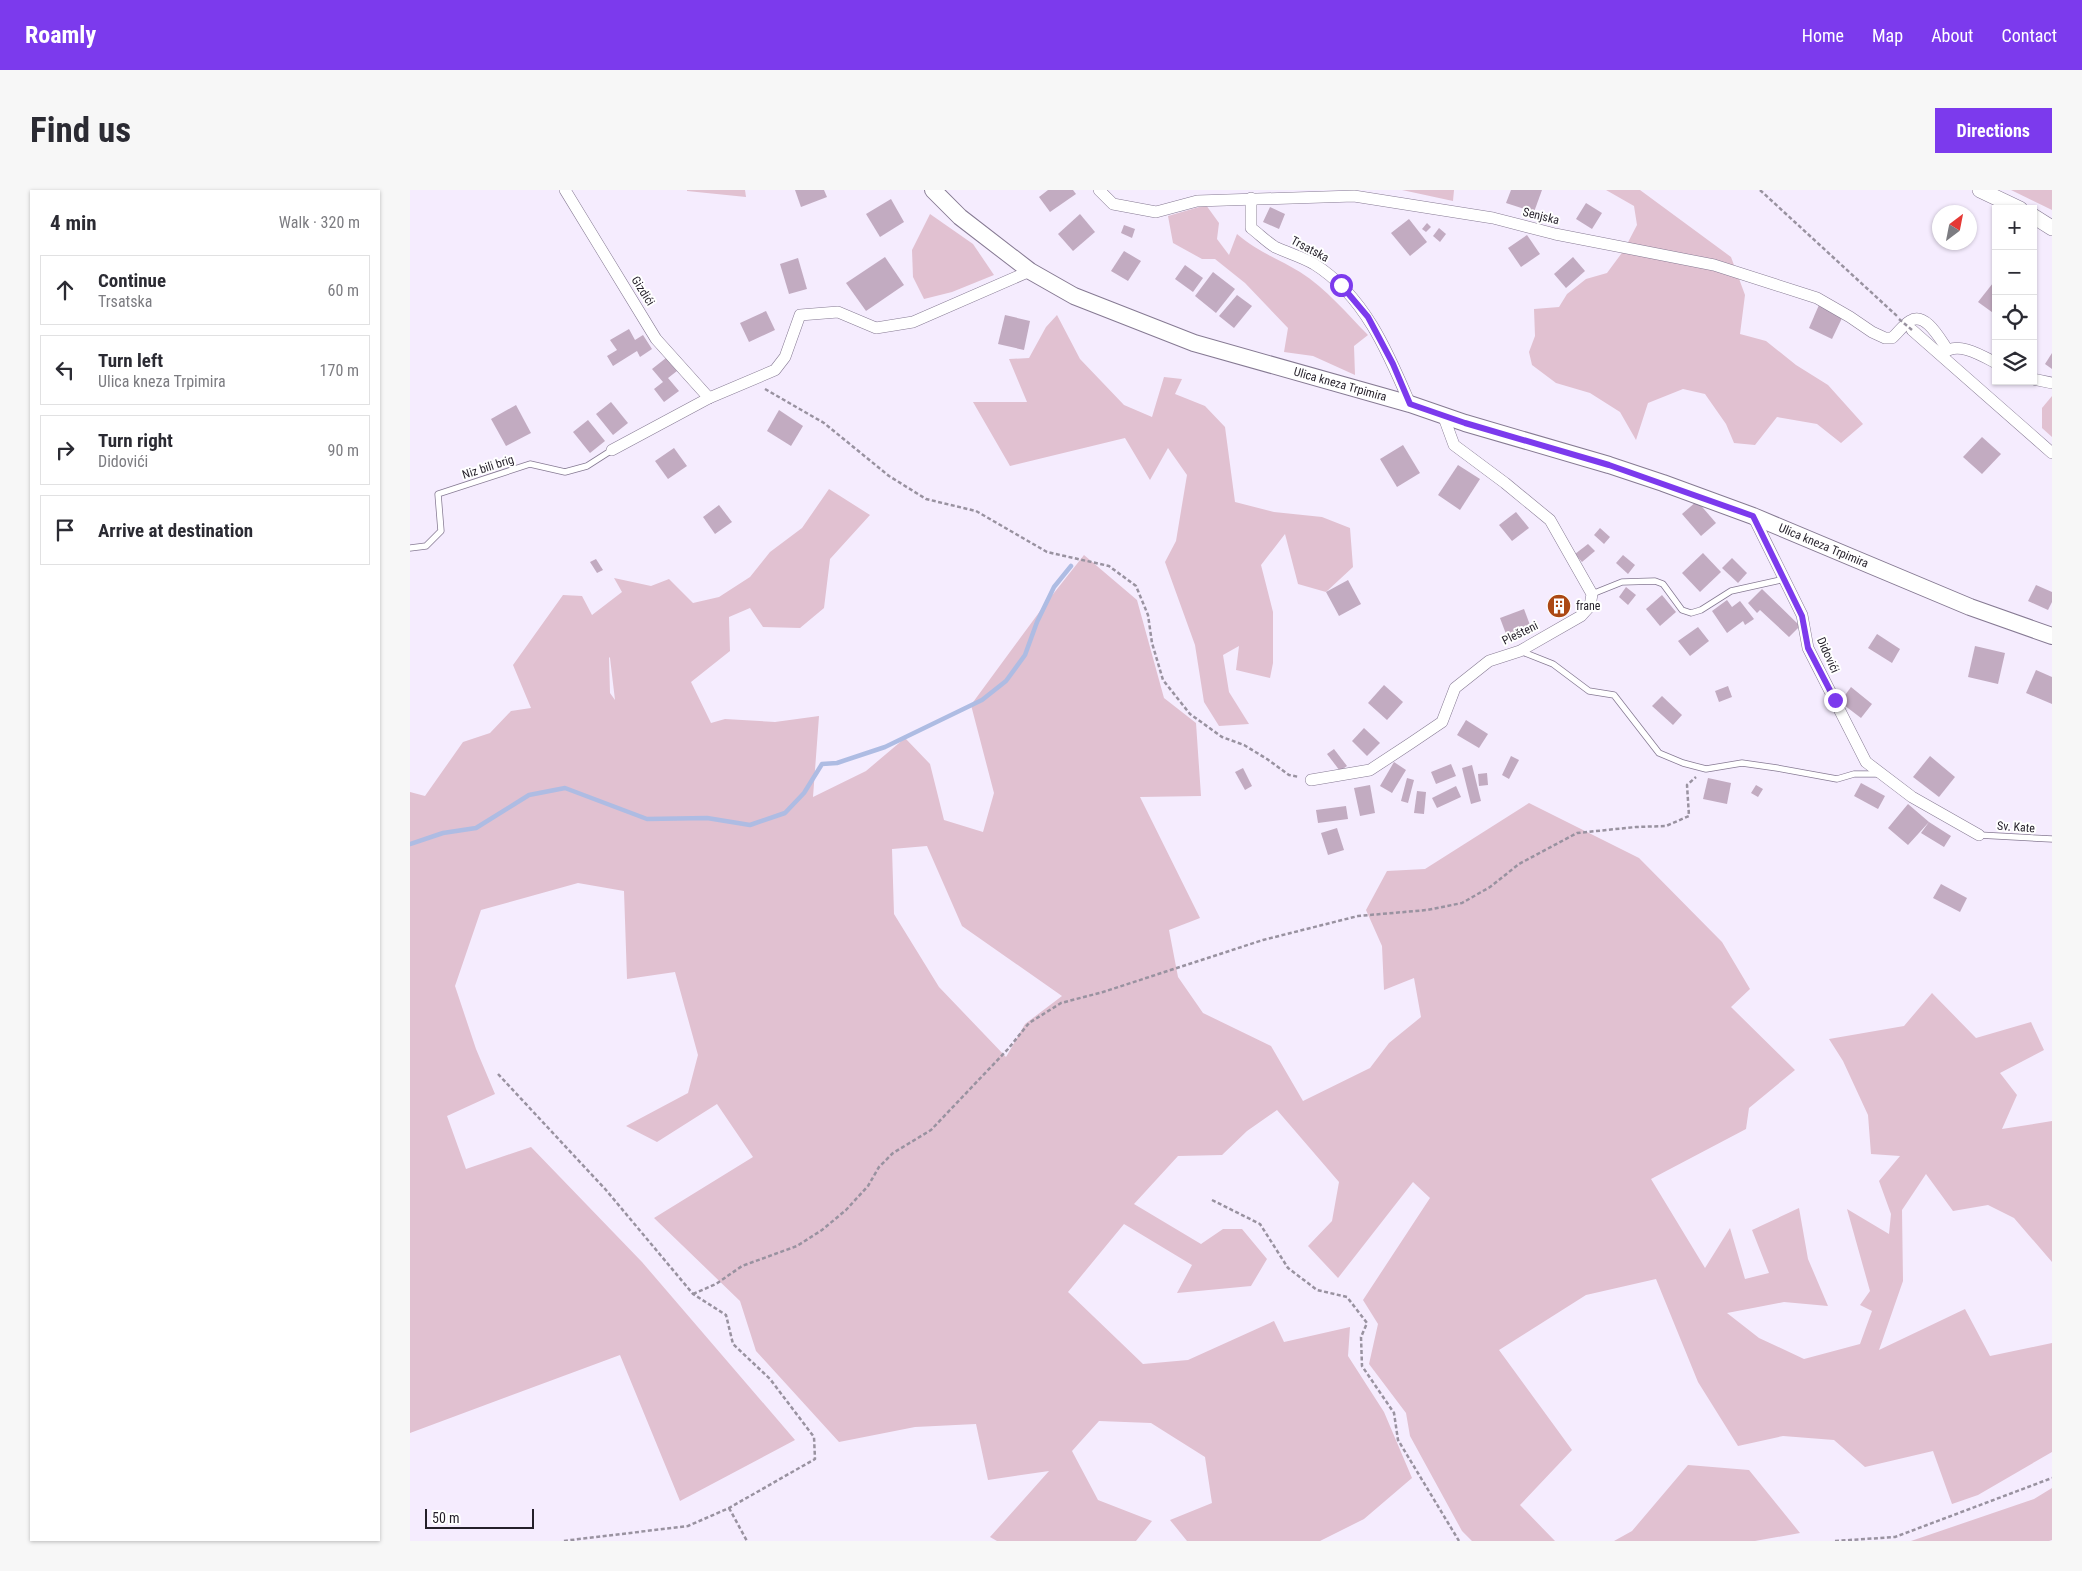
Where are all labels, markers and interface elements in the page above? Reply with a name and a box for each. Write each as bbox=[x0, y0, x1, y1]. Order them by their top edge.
text: Roamly bbox=[25, 21, 96, 49]
text: Home bbox=[1802, 25, 1844, 46]
text: Map bbox=[1872, 25, 1903, 46]
text: About bbox=[1931, 25, 1973, 46]
text: Contact bbox=[2001, 25, 2057, 46]
button: Directions bbox=[1935, 108, 2052, 153]
text: Find us bbox=[30, 110, 131, 151]
street label: Senjska bbox=[1521, 205, 1561, 227]
north arrow bbox=[1932, 205, 1977, 250]
map controls bbox=[1992, 205, 2037, 385]
button: + bbox=[1992, 205, 2037, 250]
text: 4 min bbox=[50, 211, 97, 235]
text: Walk · 320 m bbox=[279, 213, 360, 232]
street label: Trsatska bbox=[1289, 233, 1332, 265]
button: − bbox=[1992, 250, 2037, 295]
text: Continue bbox=[98, 269, 166, 292]
street label: Gizdići bbox=[629, 274, 657, 308]
route start bbox=[1330, 274, 1353, 297]
icon: ahead bbox=[51, 276, 79, 304]
text: 60 m bbox=[327, 281, 359, 300]
text: Trsatska bbox=[98, 292, 152, 311]
button: locate bbox=[1992, 295, 2037, 340]
button: layers bbox=[1992, 340, 2037, 385]
text: Turn left bbox=[98, 349, 163, 372]
icon: left bbox=[51, 356, 79, 384]
text: 170 m bbox=[320, 361, 359, 380]
street label: Ulica kneza Trpimira bbox=[1292, 365, 1388, 404]
text: Ulica kneza Trpimira bbox=[98, 372, 226, 391]
text: Turn right bbox=[98, 429, 173, 452]
icon: right bbox=[51, 436, 79, 464]
text: 90 m bbox=[327, 441, 359, 460]
text: Didovići bbox=[98, 452, 148, 471]
street label: Niz bili brig bbox=[460, 452, 516, 482]
icon: arrive bbox=[51, 516, 79, 544]
text: Arrive at destination bbox=[98, 519, 253, 542]
street label: Ulica kneza Trpimira bbox=[1777, 521, 1871, 571]
building icon: frane bbox=[1546, 593, 1572, 619]
place label: frane bbox=[1576, 599, 1601, 613]
street label: Plešteni bbox=[1500, 618, 1540, 648]
street label: Didovići bbox=[1814, 635, 1842, 675]
route end bbox=[1824, 689, 1847, 712]
street label: Sv. Kate bbox=[1996, 819, 2036, 835]
scale bar bbox=[425, 1506, 534, 1529]
text: 50 m bbox=[432, 1510, 460, 1526]

